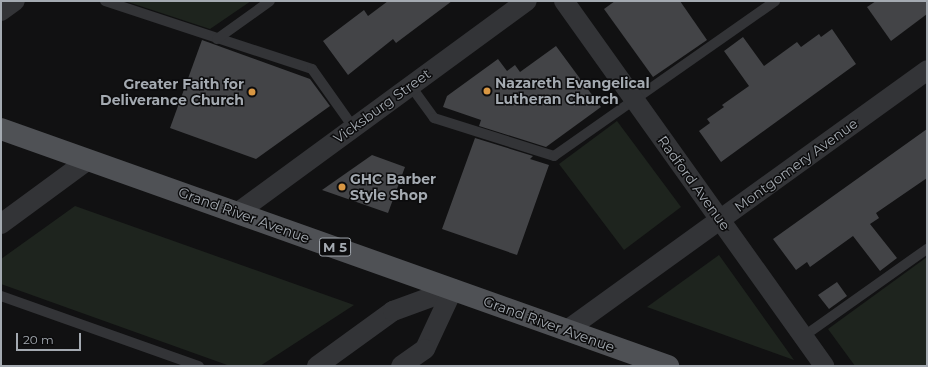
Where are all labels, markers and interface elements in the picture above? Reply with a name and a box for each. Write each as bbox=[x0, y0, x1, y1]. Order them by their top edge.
street label: Vicksburg Street bbox=[330, 65, 434, 147]
place label: Nazareth Evangelical Lutheran Church bbox=[495, 75, 650, 108]
place label: Greater Faith for Deliverance Church bbox=[100, 76, 244, 108]
marker: Nazareth Evangelical Lutheran Church bbox=[482, 86, 492, 96]
marker: Greater Faith for Deliverance Church bbox=[247, 87, 257, 97]
street label: Montgomery Avenue bbox=[731, 115, 861, 215]
street label: Radford Avenue bbox=[654, 133, 734, 233]
place label: GHC Barber Style Shop bbox=[350, 171, 436, 204]
marker: GHC Barber Style Shop bbox=[337, 182, 347, 192]
street label: Grand River Avenue bbox=[176, 183, 312, 247]
road number: M 5 bbox=[319, 236, 351, 258]
street label: Grand River Avenue bbox=[481, 292, 617, 356]
scale bar bbox=[18, 325, 83, 351]
text: 20 m bbox=[23, 332, 54, 347]

